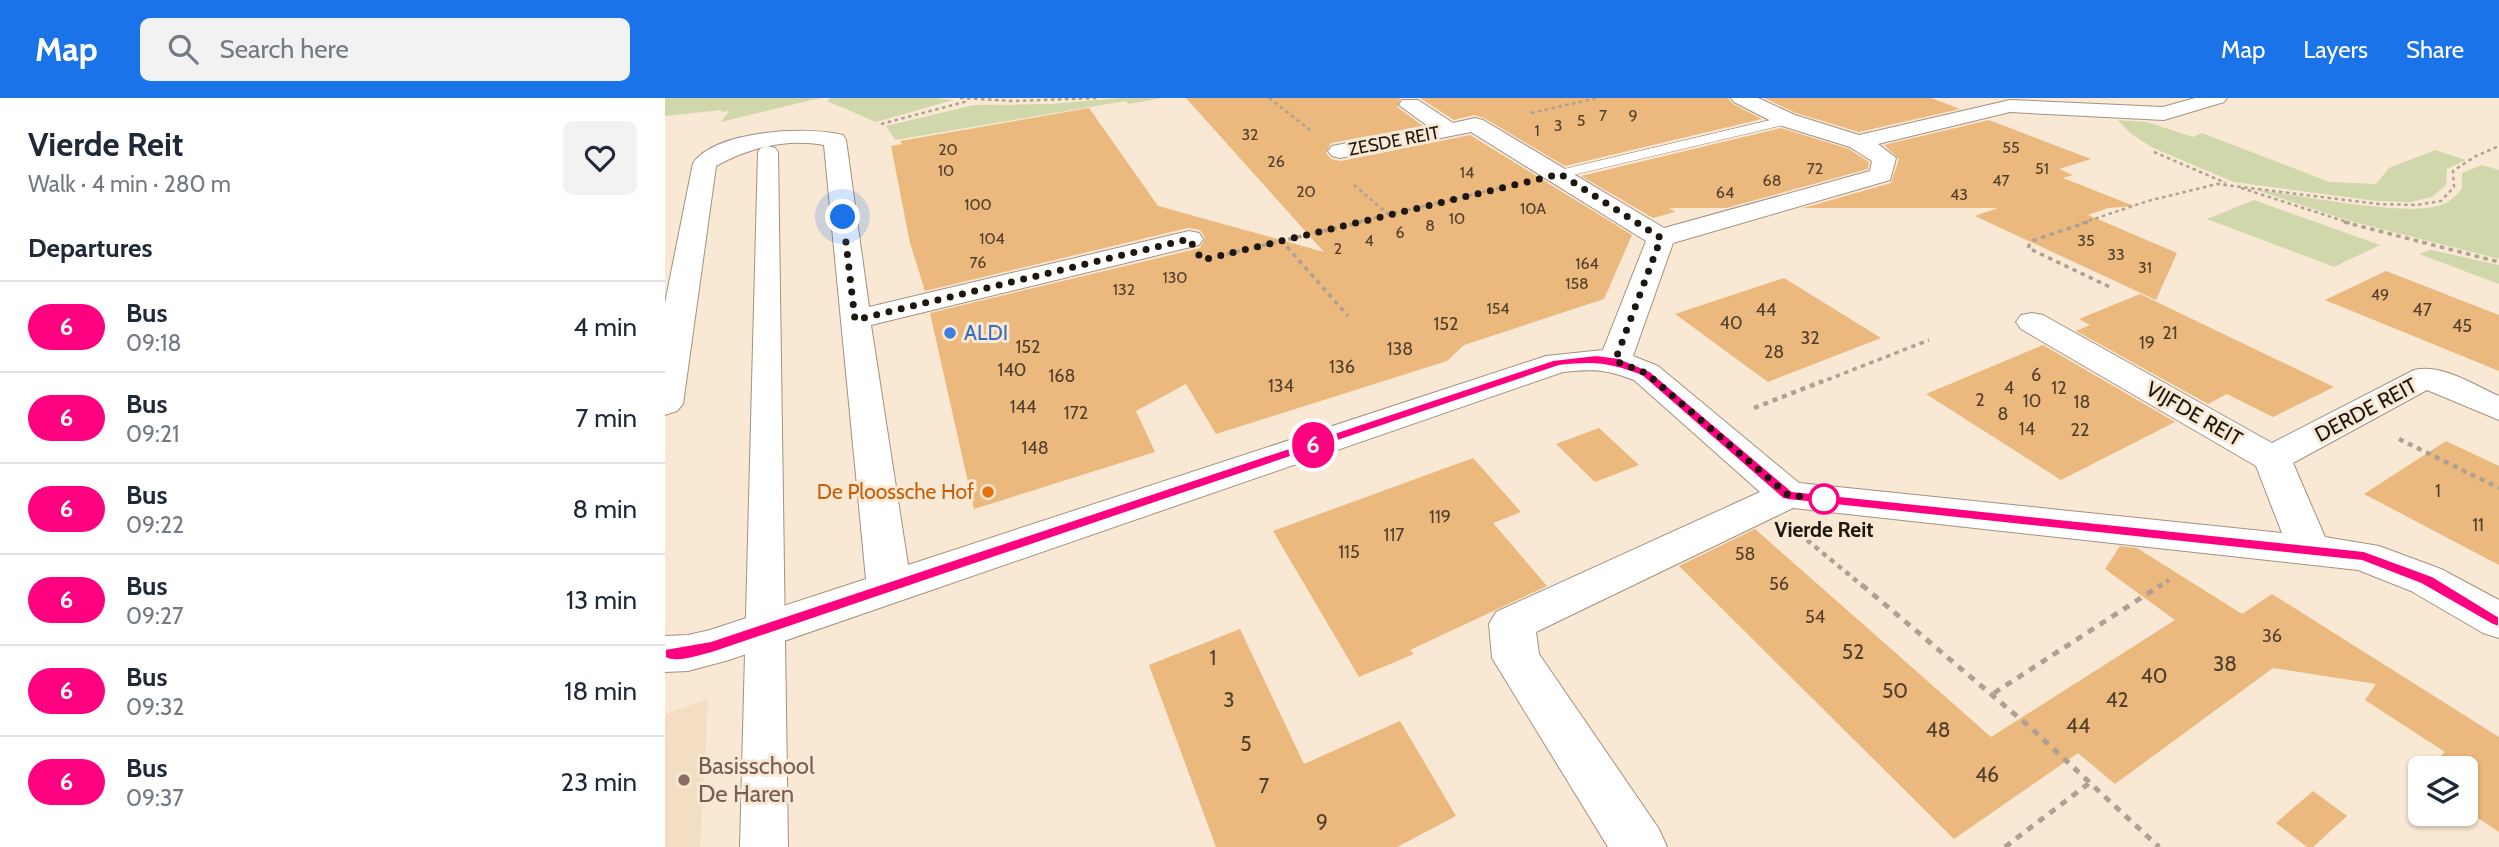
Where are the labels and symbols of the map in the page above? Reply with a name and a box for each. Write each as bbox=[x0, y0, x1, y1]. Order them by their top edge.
house number: 7 bbox=[1599, 106, 1607, 125]
house number: 9 bbox=[1628, 106, 1638, 125]
house number: 5 bbox=[1577, 111, 1585, 130]
house number: 3 bbox=[1554, 116, 1562, 135]
street label: ZESDE REIT bbox=[1347, 121, 1442, 161]
house number: 1 bbox=[1534, 121, 1540, 140]
house number: 32 bbox=[1241, 125, 1259, 144]
house number: 55 bbox=[2002, 138, 2020, 157]
house number: 20 bbox=[938, 140, 958, 159]
house number: 26 bbox=[1267, 152, 1285, 171]
house number: 72 bbox=[1807, 159, 1823, 178]
house number: 51 bbox=[2035, 159, 2049, 178]
house number: 10 bbox=[938, 161, 954, 180]
house number: 14 bbox=[1460, 163, 1474, 182]
house number: 68 bbox=[1763, 171, 1781, 190]
house number: 47 bbox=[1992, 171, 2010, 190]
house number: 20 bbox=[1296, 182, 1316, 201]
house number: 64 bbox=[1716, 183, 1734, 202]
house number: 43 bbox=[1950, 185, 1968, 204]
house number: 100 bbox=[964, 195, 992, 214]
your location bbox=[825, 199, 860, 234]
house number: 10A bbox=[1520, 199, 1546, 218]
house number: 10 bbox=[1449, 209, 1465, 228]
house number: 8 bbox=[1425, 216, 1435, 235]
house number: 6 bbox=[1395, 223, 1405, 242]
house number: 104 bbox=[979, 229, 1005, 248]
house number: 4 bbox=[1364, 231, 1374, 250]
house number: 35 bbox=[2077, 231, 2095, 250]
house number: 2 bbox=[1334, 239, 1342, 258]
house number: 33 bbox=[2107, 245, 2125, 264]
house number: 76 bbox=[970, 253, 986, 272]
house number: 164 bbox=[1575, 254, 1599, 273]
house number: 31 bbox=[2138, 258, 2152, 277]
house number: 130 bbox=[1162, 268, 1188, 287]
house number: 158 bbox=[1565, 274, 1589, 293]
house number: 132 bbox=[1113, 280, 1135, 299]
house number: 49 bbox=[2371, 285, 2389, 304]
house number: 154 bbox=[1486, 299, 1510, 318]
house number: 44 bbox=[1756, 299, 1776, 321]
house number: 47 bbox=[2412, 299, 2432, 321]
house number: 40 bbox=[1720, 312, 1742, 334]
house number: 152 bbox=[1433, 313, 1459, 335]
house number: 45 bbox=[2452, 315, 2472, 337]
place label: ALDI bbox=[964, 320, 1008, 345]
house number: 21 bbox=[2162, 322, 2178, 344]
marker: ALDI bbox=[942, 325, 958, 341]
house number: 32 bbox=[1800, 327, 1820, 349]
house number: 19 bbox=[2139, 332, 2155, 354]
house number: 152 bbox=[1015, 336, 1041, 358]
house number: 138 bbox=[1387, 338, 1413, 360]
house number: 28 bbox=[1764, 341, 1784, 363]
house number: 136 bbox=[1329, 356, 1355, 378]
house number: 140 bbox=[998, 359, 1026, 381]
house number: 6 bbox=[2031, 364, 2041, 386]
house number: 168 bbox=[1048, 365, 1076, 387]
street label: DERDE REIT bbox=[2310, 372, 2421, 447]
house number: 134 bbox=[1268, 375, 1294, 397]
street label: VIJFDE REIT bbox=[2142, 376, 2247, 451]
house number: 4 bbox=[2004, 377, 2014, 399]
house number: 12 bbox=[2051, 377, 2067, 399]
house number: 2 bbox=[1975, 389, 1985, 411]
house number: 10 bbox=[2023, 390, 2041, 412]
house number: 18 bbox=[2074, 391, 2090, 413]
house number: 144 bbox=[1010, 396, 1036, 418]
house number: 172 bbox=[1064, 402, 1088, 424]
house number: 8 bbox=[1998, 403, 2008, 425]
house number: 14 bbox=[2019, 418, 2035, 440]
house number: 22 bbox=[2071, 419, 2089, 441]
line badge: 6 bbox=[1290, 422, 1336, 468]
house number: 148 bbox=[1021, 437, 1049, 459]
place label: De Ploossche Hof bbox=[817, 479, 974, 504]
house number: 1 bbox=[2435, 480, 2441, 502]
marker: De Ploossche Hof bbox=[980, 484, 996, 500]
marker: Vierde Reit bbox=[1809, 484, 1839, 514]
house number: 119 bbox=[1429, 506, 1451, 528]
house number: 11 bbox=[2472, 514, 2484, 536]
place label: Vierde Reit bbox=[1775, 517, 1873, 542]
house number: 117 bbox=[1384, 524, 1404, 546]
house number: 115 bbox=[1338, 541, 1360, 563]
house number: 58 bbox=[1735, 543, 1755, 565]
house number: 56 bbox=[1769, 573, 1789, 595]
house number: 54 bbox=[1805, 606, 1825, 628]
house number: 36 bbox=[2262, 625, 2282, 647]
house number: 52 bbox=[1842, 639, 1864, 664]
house number: 1 bbox=[1210, 645, 1216, 670]
house number: 38 bbox=[2213, 651, 2237, 676]
house number: 40 bbox=[2141, 663, 2167, 688]
house number: 50 bbox=[1882, 678, 1908, 703]
house number: 3 bbox=[1223, 687, 1235, 712]
house number: 42 bbox=[2105, 687, 2129, 712]
house number: 44 bbox=[2066, 713, 2090, 738]
house number: 48 bbox=[1926, 717, 1950, 742]
house number: 5 bbox=[1240, 731, 1252, 756]
place label: Basisschool De Haren bbox=[698, 751, 815, 808]
house number: 46 bbox=[1975, 762, 1999, 787]
marker: Basisschool De Haren bbox=[676, 772, 692, 788]
house number: 7 bbox=[1259, 773, 1270, 798]
house number: 9 bbox=[1316, 809, 1328, 834]

